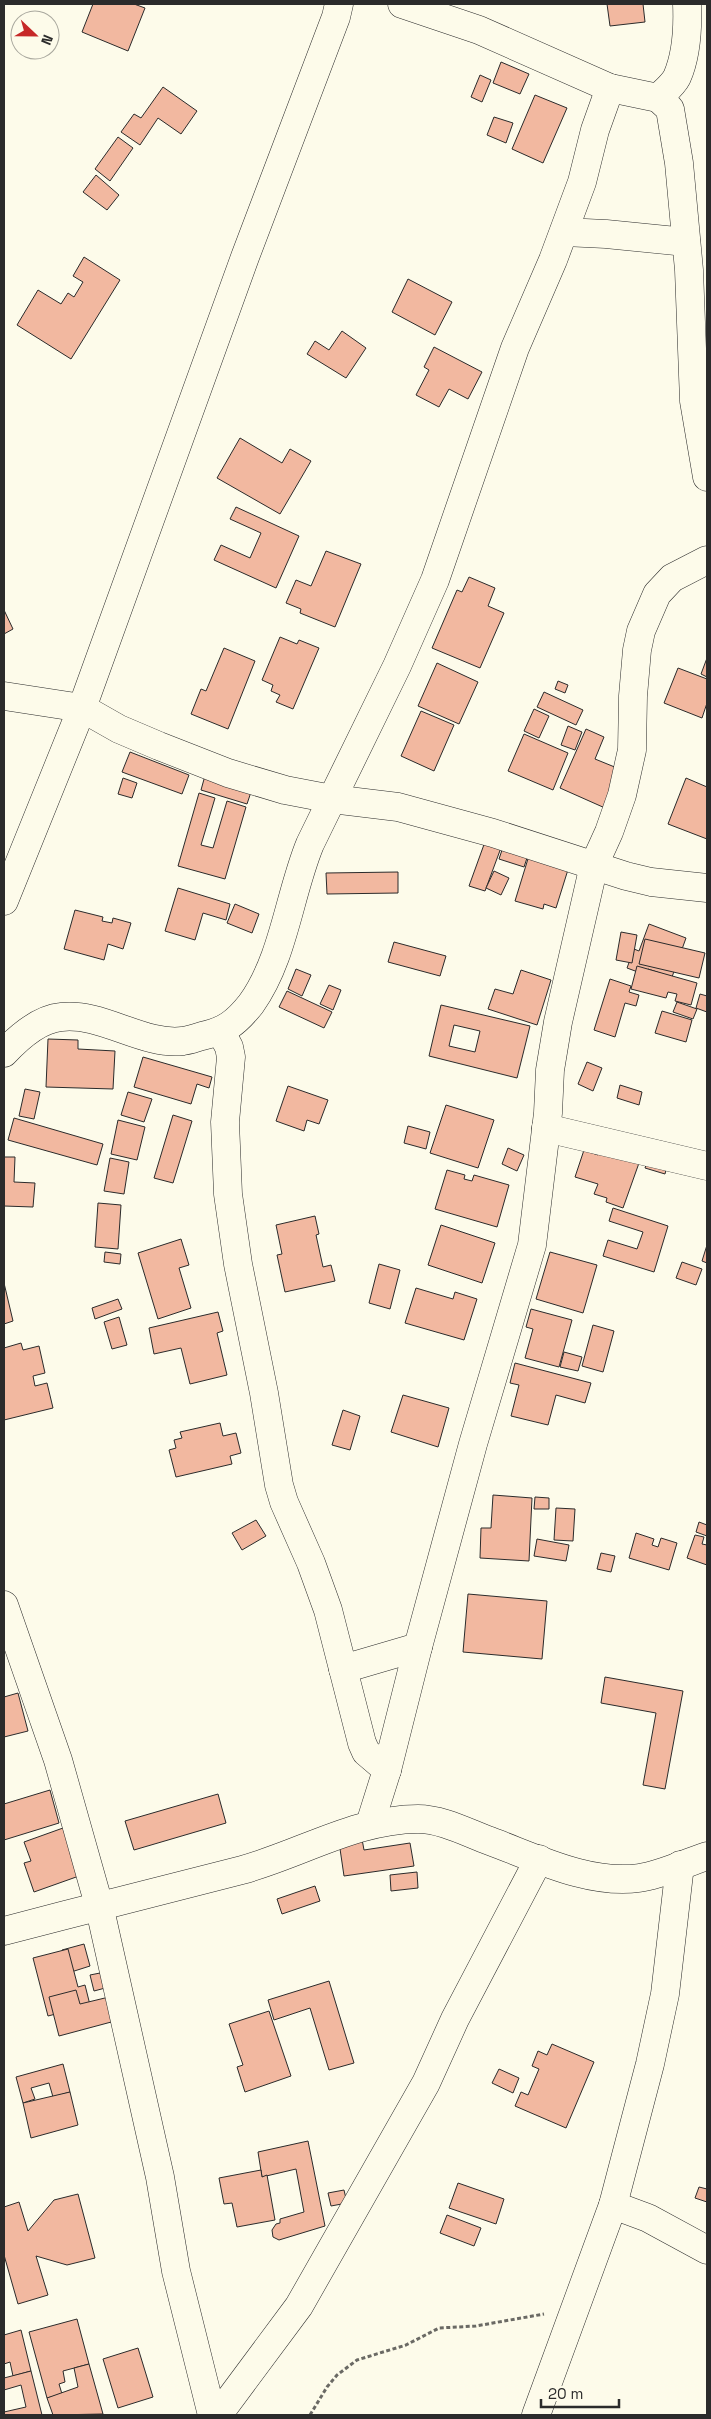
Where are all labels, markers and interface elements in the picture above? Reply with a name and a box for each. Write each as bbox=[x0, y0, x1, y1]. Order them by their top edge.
north arrow bbox=[10, 10, 60, 60]
text: N bbox=[37, 32, 57, 48]
scale bar bbox=[541, 2376, 618, 2408]
text: 20 m bbox=[548, 2384, 583, 2403]

